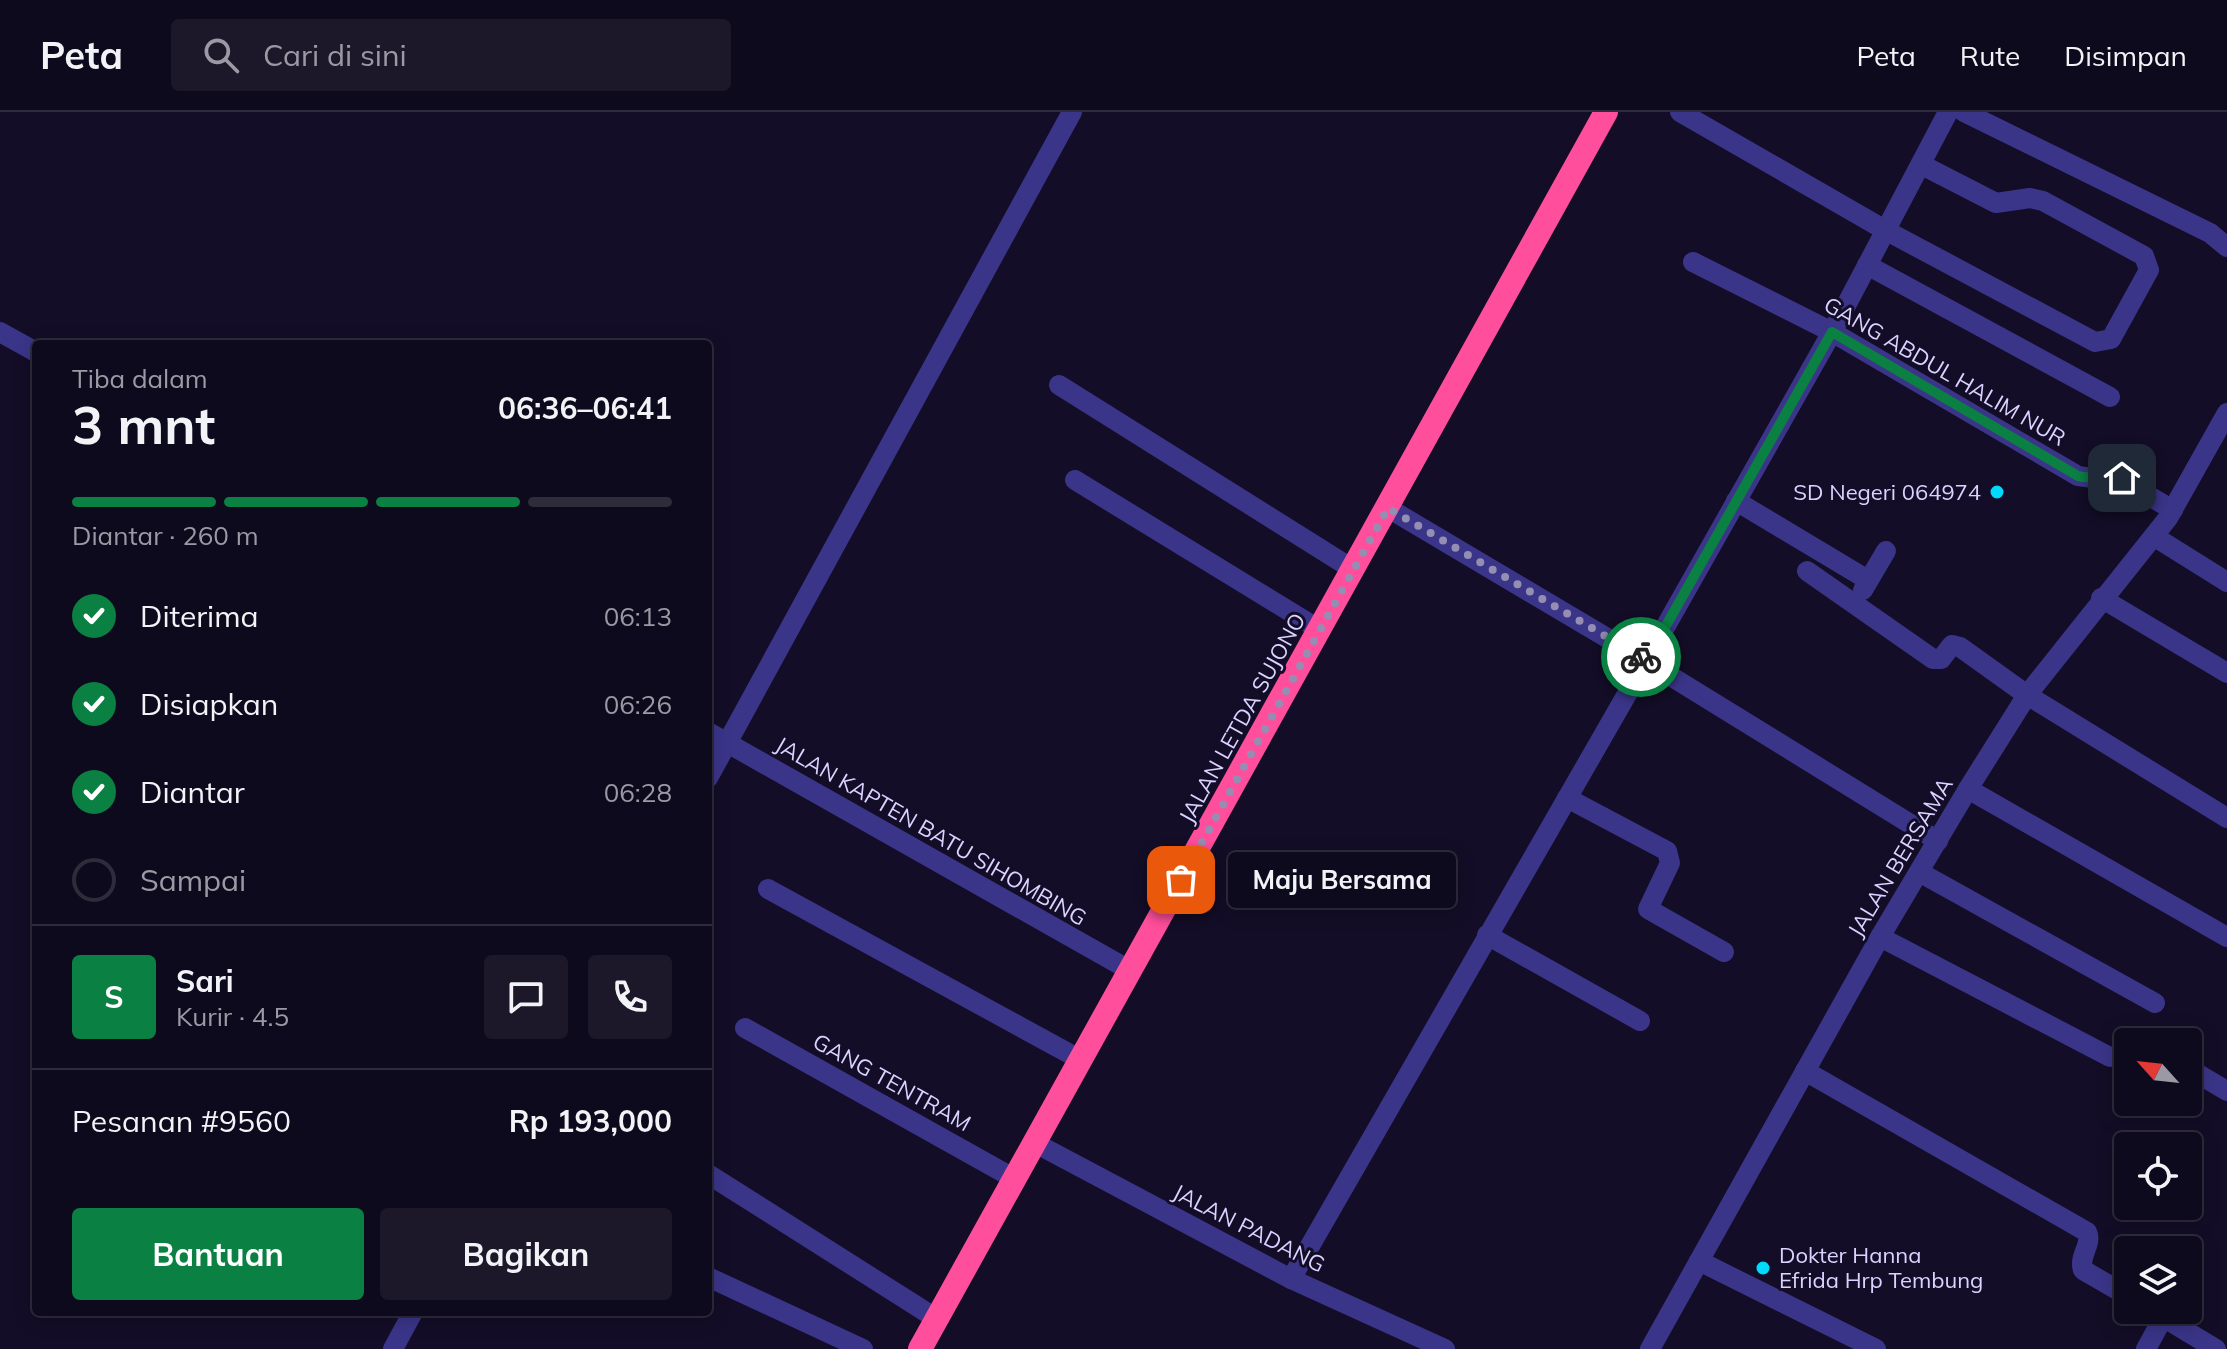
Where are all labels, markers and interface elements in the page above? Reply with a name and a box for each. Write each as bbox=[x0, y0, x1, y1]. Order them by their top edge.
search box bbox=[171, 19, 731, 91]
text: Peta bbox=[40, 31, 123, 79]
icon: search bbox=[199, 33, 243, 77]
text: Cari di sini bbox=[263, 36, 407, 74]
text: Peta bbox=[1856, 38, 1916, 73]
text: Rute bbox=[1960, 38, 2020, 73]
text: Disimpan bbox=[2064, 38, 2187, 73]
street label: GANG ABDUL HALIM NUR bbox=[1819, 290, 2071, 452]
text: Tiba dalam bbox=[72, 362, 208, 395]
text: 06:36–06:41 bbox=[498, 389, 672, 427]
text: 3 mnt bbox=[72, 392, 215, 457]
pin bbox=[2088, 444, 2156, 512]
icon: home bbox=[2100, 456, 2144, 500]
place label: SD Negeri 064974 bbox=[1793, 478, 1981, 506]
marker: SD Negeri 064974 bbox=[1988, 483, 2006, 501]
text: Diantar · 260 m bbox=[72, 519, 259, 552]
icon: check bbox=[72, 594, 116, 638]
text: Diterima bbox=[140, 597, 259, 635]
text: 06:13 bbox=[604, 600, 672, 633]
street label: JALAN LETDA SUJONO bbox=[1173, 608, 1311, 828]
courier bbox=[1601, 617, 1681, 697]
icon: bike bbox=[1619, 635, 1663, 679]
icon: check bbox=[72, 682, 116, 726]
text: Disiapkan bbox=[140, 685, 278, 723]
text: 06:26 bbox=[604, 688, 672, 721]
street label: JALAN KAPTEN BATU SIHOMBING bbox=[770, 730, 1092, 932]
icon: check bbox=[72, 770, 116, 814]
street label: JALAN BERSAMA bbox=[1841, 772, 1959, 942]
text: Diantar bbox=[140, 773, 245, 811]
text: 06:28 bbox=[604, 776, 672, 809]
pin bbox=[1147, 846, 1215, 914]
callout: Maju Bersama bbox=[1229, 852, 1457, 908]
icon: bag bbox=[1159, 858, 1203, 902]
text: Sampai bbox=[140, 861, 246, 899]
text: Maju Bersama bbox=[1252, 863, 1432, 896]
button: chat bbox=[484, 955, 568, 1039]
button: phone bbox=[588, 955, 672, 1039]
text: Sari bbox=[176, 962, 234, 1000]
text: S bbox=[104, 978, 124, 1016]
text: Kurir · 4.5 bbox=[176, 1000, 289, 1033]
street label: GANG TENTRAM bbox=[808, 1027, 976, 1137]
north arrow bbox=[2114, 1028, 2202, 1116]
map controls bbox=[2114, 1028, 2202, 1324]
text: Pesanan #9560 bbox=[72, 1102, 291, 1140]
text: Rp 193,000 bbox=[509, 1102, 672, 1140]
button: locate bbox=[2114, 1132, 2202, 1220]
street label: JALAN PADANG bbox=[1168, 1178, 1330, 1278]
button: Bantuan bbox=[72, 1208, 364, 1300]
button: Bagikan bbox=[380, 1208, 672, 1300]
button: layers bbox=[2114, 1236, 2202, 1324]
place label: Dokter Hanna Efrida Hrp Tembung bbox=[1779, 1241, 1983, 1294]
marker: Dokter Hanna Efrida Hrp Tembung bbox=[1754, 1259, 1772, 1277]

